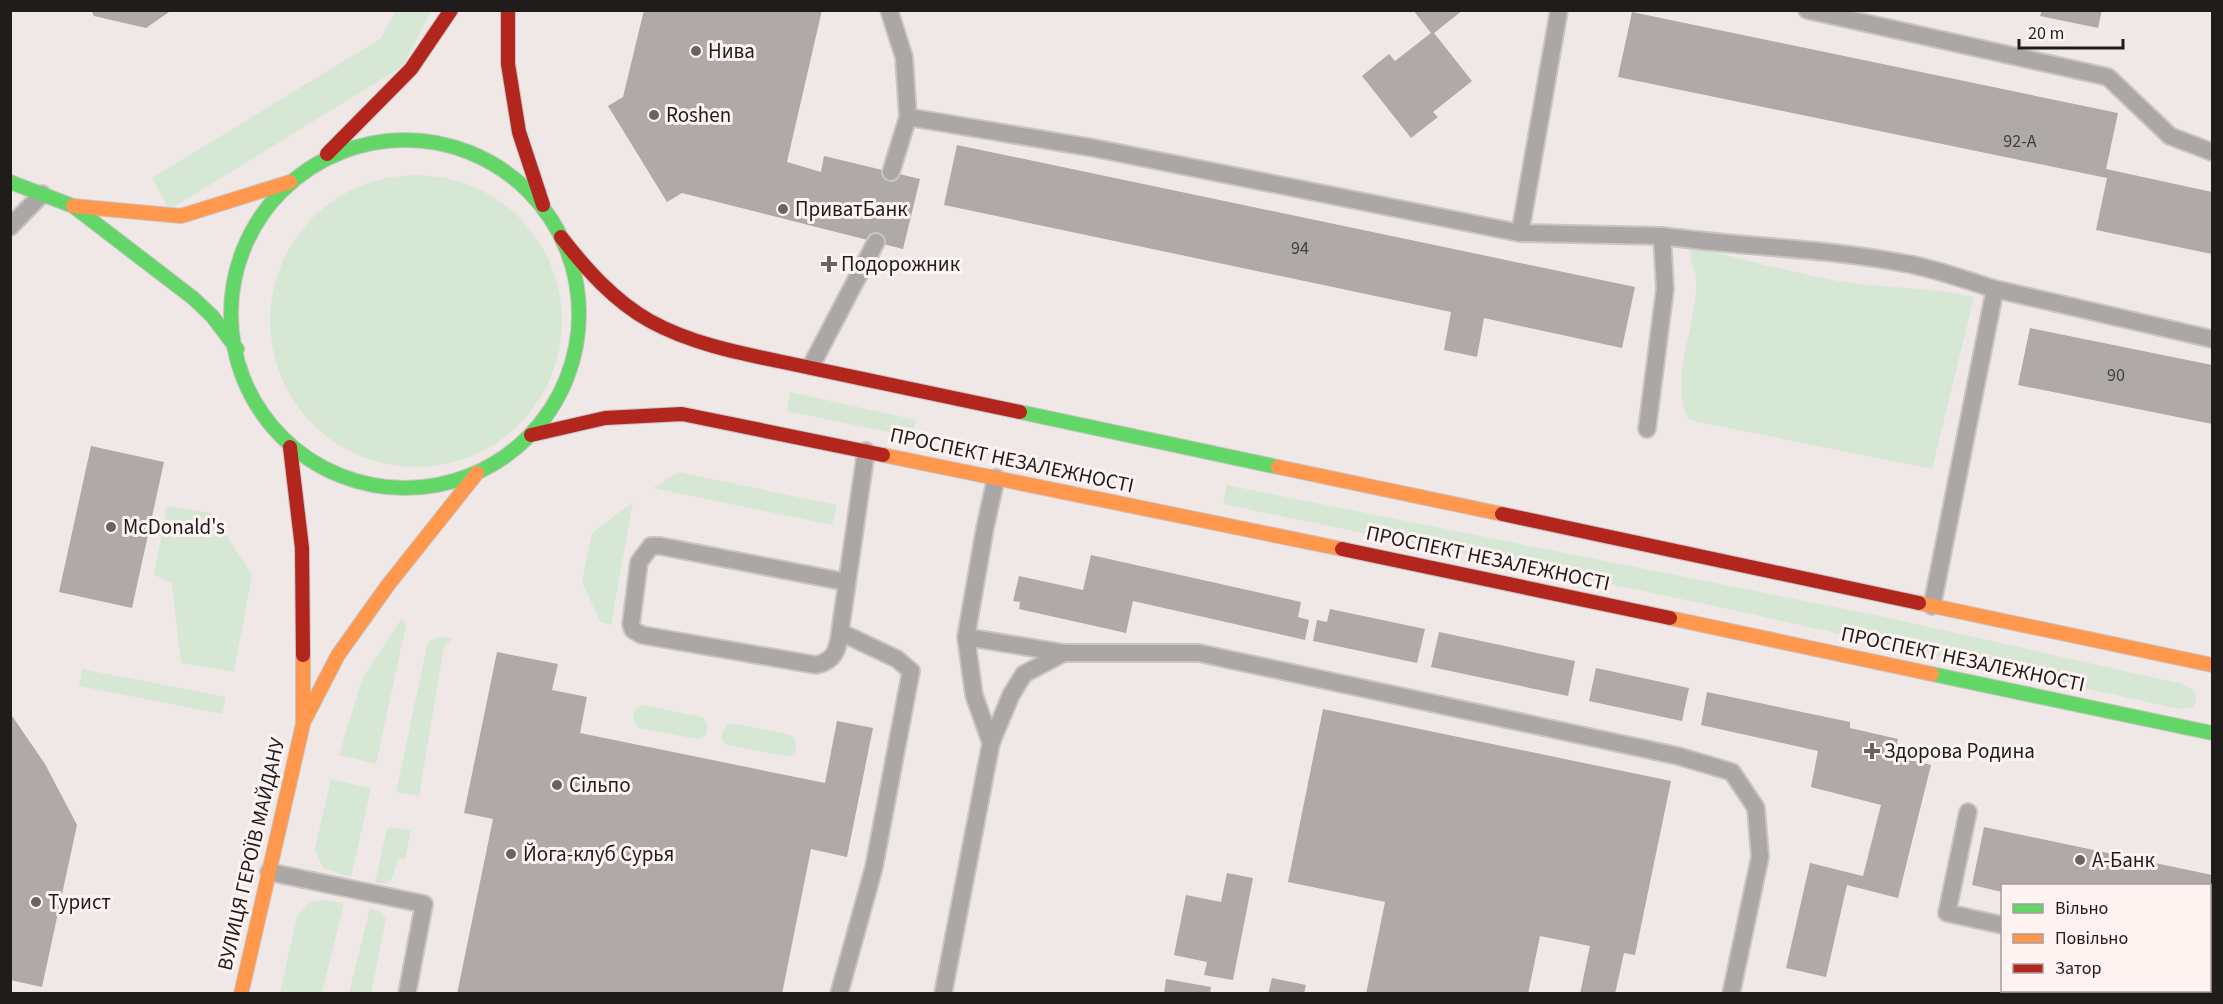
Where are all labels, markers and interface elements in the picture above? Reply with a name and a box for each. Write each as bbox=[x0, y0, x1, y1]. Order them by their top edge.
scale bar bbox=[2019, 12, 2122, 50]
text: 20 m bbox=[2028, 21, 2064, 46]
place label: Нива bbox=[708, 36, 755, 66]
marker: Нива bbox=[689, 44, 703, 58]
place label: Roshen bbox=[666, 100, 731, 130]
marker: Roshen bbox=[647, 108, 661, 122]
house number: 92-А bbox=[2003, 129, 2037, 154]
place label: ПриватБанк bbox=[795, 194, 908, 224]
marker: ПриватБанк bbox=[776, 202, 790, 216]
house number: 94 bbox=[1291, 236, 1309, 261]
place label: Подорожник bbox=[841, 249, 961, 279]
marker: Подорожник bbox=[822, 257, 836, 271]
house number: 90 bbox=[2107, 363, 2125, 388]
street label: ПРОСПЕКТ НЕЗАЛЕЖНОСТІ bbox=[887, 419, 1137, 501]
place label: McDonald's bbox=[123, 512, 225, 542]
street label: ПРОСПЕКТ НЕЗАЛЕЖНОСТІ bbox=[1363, 517, 1613, 599]
marker: McDonald's bbox=[104, 520, 118, 534]
street label: ПРОСПЕКТ НЕЗАЛЕЖНОСТІ bbox=[1838, 618, 2088, 700]
street label: ВУЛИЦЯ ГЕРОЇВ МАЙДАНУ bbox=[210, 735, 292, 973]
place label: Здорова Родина bbox=[1884, 736, 2035, 766]
marker: Здорова Родина bbox=[1865, 744, 1879, 758]
place label: Сільпо bbox=[569, 770, 631, 800]
marker: Сільпо bbox=[550, 778, 564, 792]
place label: Йога-клуб Сурья bbox=[523, 839, 674, 869]
place label: А-Банк bbox=[2092, 845, 2156, 875]
marker: Йога-клуб Сурья bbox=[504, 847, 518, 861]
marker: А-Банк bbox=[2073, 853, 2087, 867]
legend bbox=[2001, 884, 2211, 992]
place label: Турист bbox=[48, 887, 111, 917]
marker: Турист bbox=[29, 895, 43, 909]
text: Вільно bbox=[2055, 896, 2108, 921]
text: Повільно bbox=[2055, 926, 2128, 951]
text: Затор bbox=[2055, 956, 2102, 981]

